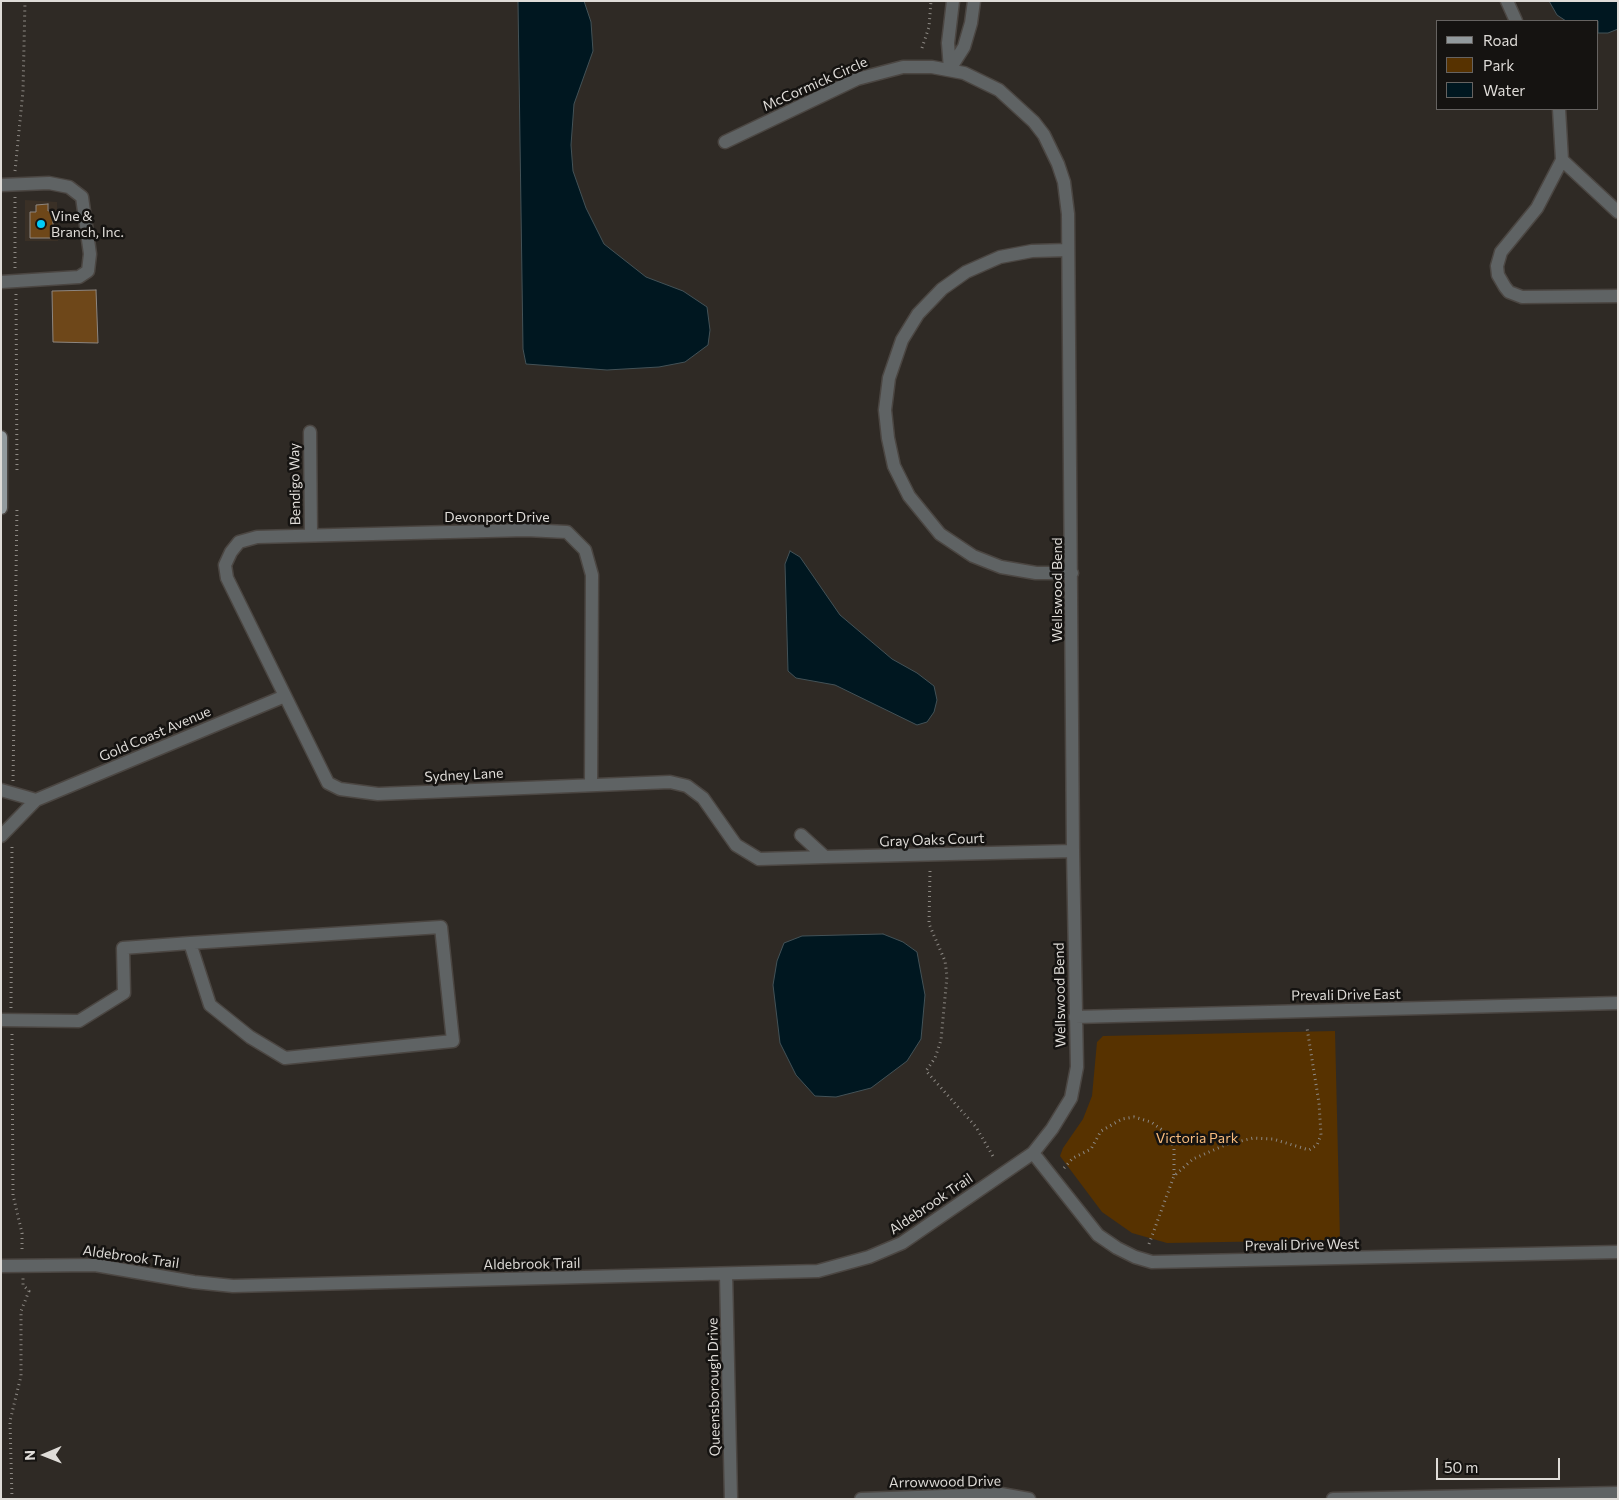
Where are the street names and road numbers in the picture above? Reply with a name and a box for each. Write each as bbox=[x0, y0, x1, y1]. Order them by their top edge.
street label: McCormick Circle bbox=[760, 53, 870, 115]
street label: Bendigo Way bbox=[286, 443, 304, 525]
street label: Devonport Drive bbox=[444, 509, 550, 525]
street label: Wellswood Bend bbox=[1049, 537, 1065, 643]
street label: Gold Coast Avenue bbox=[97, 703, 213, 765]
street label: Sydney Lane bbox=[424, 765, 504, 785]
street label: Gray Oaks Court bbox=[879, 830, 985, 850]
street label: Wellswood Bend bbox=[1051, 942, 1069, 1048]
street label: Prevali Drive East bbox=[1291, 986, 1401, 1004]
street label: Aldebrook Trail bbox=[886, 1170, 976, 1238]
street label: Prevali Drive West bbox=[1244, 1236, 1360, 1254]
street label: Aldebrook Trail bbox=[82, 1242, 180, 1272]
street label: Aldebrook Trail bbox=[483, 1255, 581, 1273]
street label: Queensborough Drive bbox=[704, 1318, 724, 1456]
street label: Arrowwood Drive bbox=[889, 1473, 1001, 1491]

